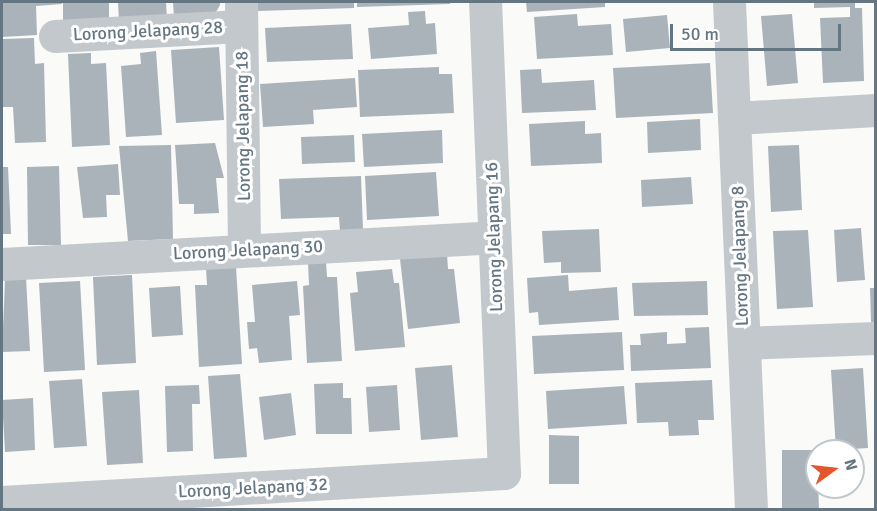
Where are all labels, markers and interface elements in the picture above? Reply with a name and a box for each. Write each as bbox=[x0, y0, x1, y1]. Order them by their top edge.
scale bar bbox=[673, 12, 844, 50]
street label: Lorong Jelapang 28 bbox=[72, 16, 224, 46]
text: 50 m bbox=[681, 23, 719, 45]
street label: Lorong Jelapang 18 bbox=[231, 51, 255, 201]
street label: Lorong Jelapang 16 bbox=[481, 162, 507, 312]
street label: Lorong Jelapang 8 bbox=[727, 185, 753, 327]
street label: Lorong Jelapang 30 bbox=[172, 235, 324, 265]
north arrow bbox=[805, 439, 865, 499]
text: N bbox=[839, 457, 862, 473]
street label: Lorong Jelapang 32 bbox=[177, 473, 329, 503]

